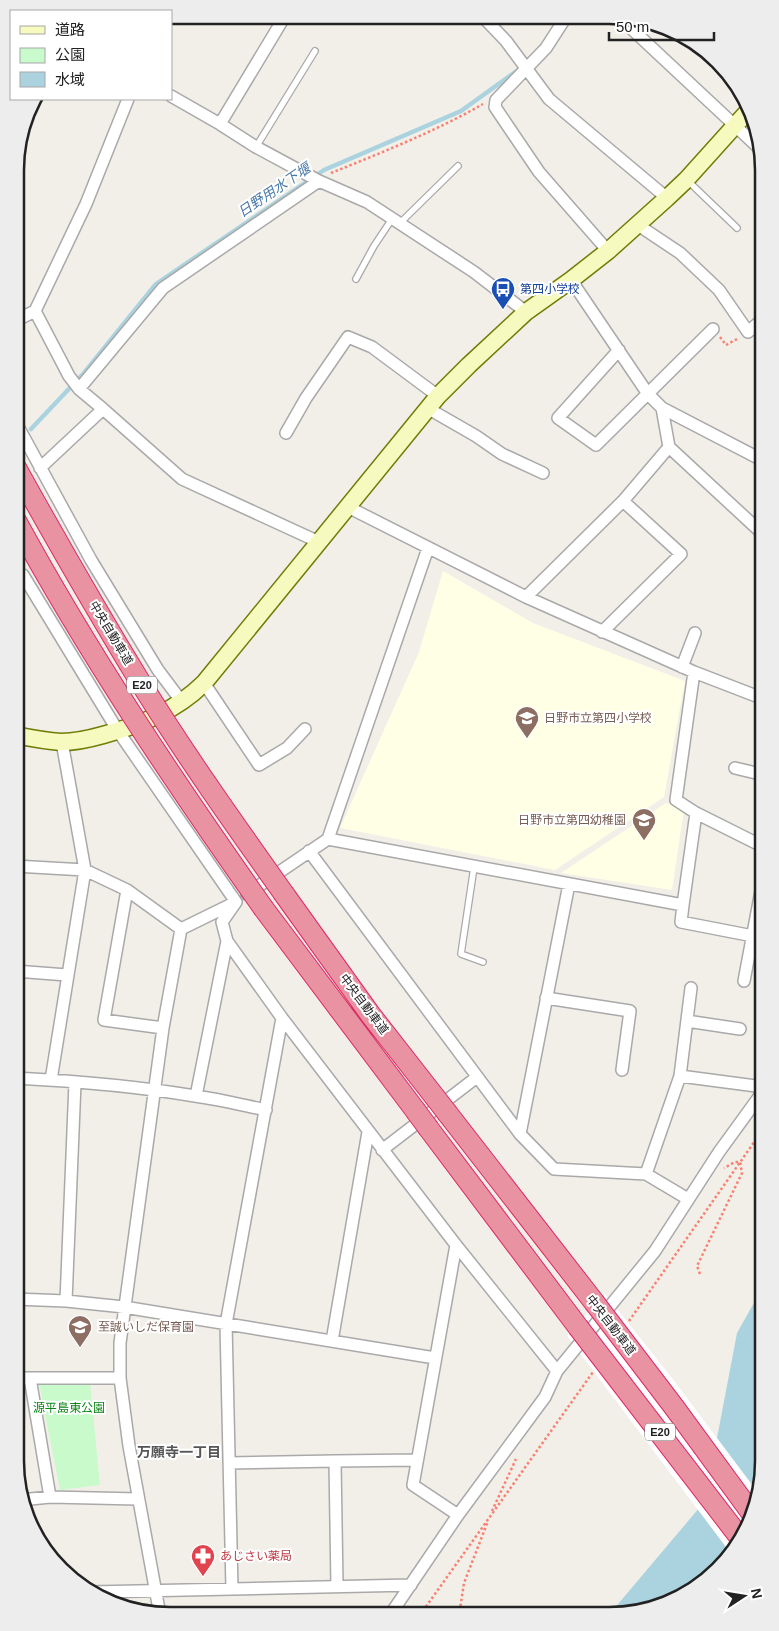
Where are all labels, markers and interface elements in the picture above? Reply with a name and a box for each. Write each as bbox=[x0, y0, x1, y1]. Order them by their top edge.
legend bbox=[10, 10, 172, 100]
scale bar bbox=[609, 10, 714, 42]
text: 50 m bbox=[616, 18, 649, 35]
text: 道路 bbox=[55, 21, 85, 38]
text: 公園 bbox=[55, 46, 85, 63]
text: 水域 bbox=[55, 71, 85, 88]
water label: 日野用水下堰 bbox=[235, 158, 316, 220]
bus stop icon: 第四小学校 bbox=[490, 276, 516, 310]
place label: 第四小学校 bbox=[520, 282, 580, 296]
street label: 中央自動車道 bbox=[86, 599, 136, 667]
road number: E20 bbox=[127, 676, 157, 694]
school or university icon: 日野市立第四小学校 bbox=[514, 705, 540, 739]
place label: 日野市立第四小学校 bbox=[544, 711, 652, 725]
school or university icon: 日野市立第四幼稚園 bbox=[631, 807, 657, 841]
place label: 日野市立第四幼稚園 bbox=[518, 813, 626, 827]
street label: 中央自動車道 bbox=[337, 971, 391, 1037]
street label: 中央自動車道 bbox=[583, 1292, 639, 1358]
school or university icon: 至誠いしだ保育園 bbox=[67, 1314, 93, 1348]
place label: 至誠いしだ保育園 bbox=[98, 1320, 194, 1334]
park label: 源平島東公園 bbox=[33, 1401, 105, 1415]
road number: E20 bbox=[645, 1424, 675, 1440]
district label: 万願寺一丁目 bbox=[137, 1444, 221, 1460]
pharmacy icon: あじさい薬局 bbox=[190, 1543, 216, 1577]
place label: あじさい薬局 bbox=[220, 1549, 292, 1563]
north arrow bbox=[719, 1571, 769, 1621]
text: N bbox=[748, 1587, 766, 1600]

